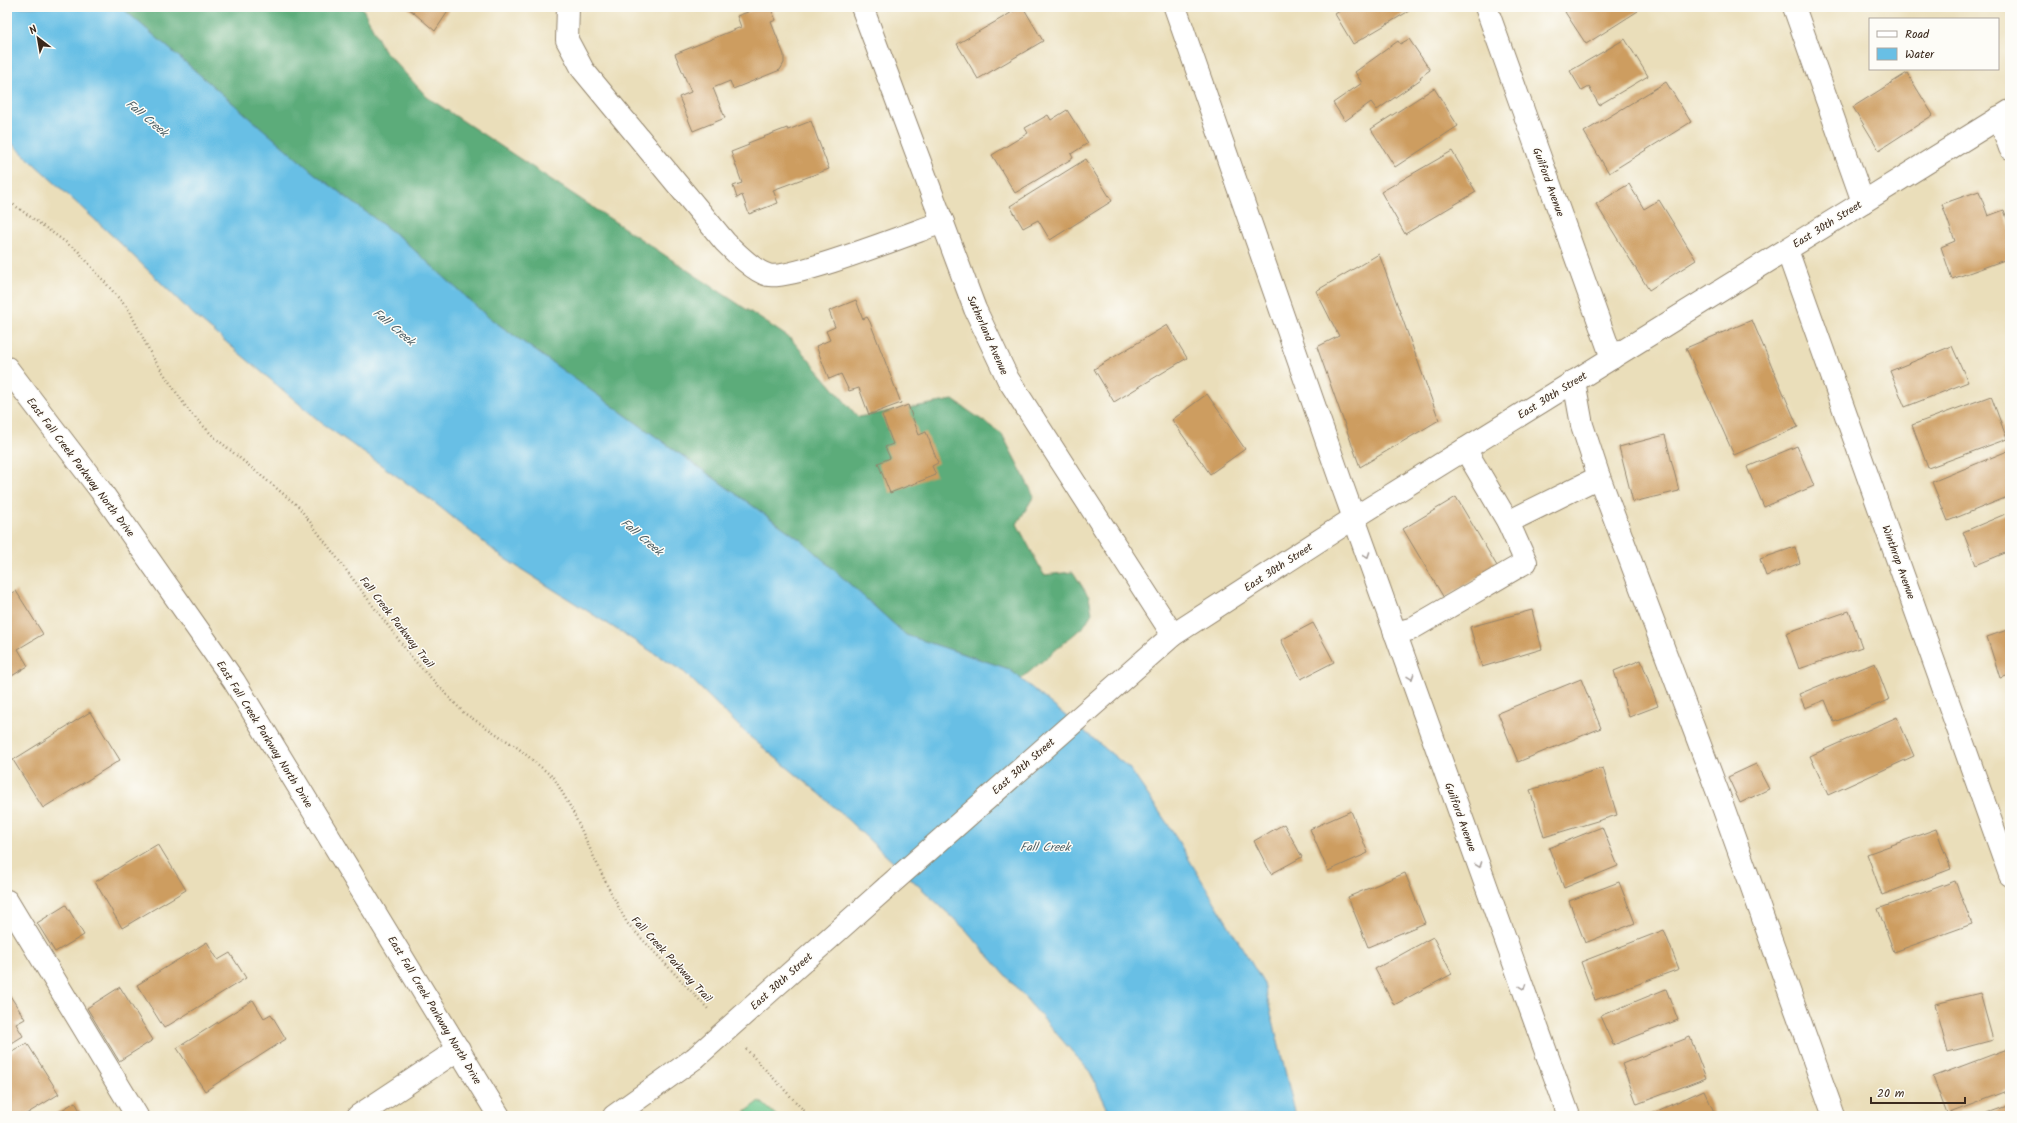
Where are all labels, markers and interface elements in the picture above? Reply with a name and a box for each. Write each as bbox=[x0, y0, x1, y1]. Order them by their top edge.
north arrow bbox=[18, 18, 58, 58]
legend bbox=[1869, 18, 1999, 70]
text: N bbox=[26, 21, 41, 40]
text: Road bbox=[1905, 25, 1930, 44]
text: Water bbox=[1905, 45, 1935, 64]
water label: Fall Creek bbox=[121, 95, 174, 143]
street label: Guilford Avenue bbox=[1527, 145, 1569, 219]
street label: East 30th Street bbox=[1789, 196, 1867, 253]
street label: Sutherland Avenue bbox=[961, 293, 1013, 378]
water label: Fall Creek bbox=[368, 304, 421, 352]
street label: East 30th Street bbox=[1514, 367, 1592, 424]
street label: East Fall Creek Parkway North Drive bbox=[22, 394, 139, 541]
water label: Fall Creek bbox=[616, 514, 669, 562]
street label: Winthrop Avenue bbox=[1876, 523, 1920, 602]
street label: East 30th Street bbox=[1240, 538, 1317, 597]
one-way arrow bbox=[1362, 551, 1371, 558]
street label: Fall Creek Parkway Trail bbox=[354, 573, 438, 673]
street label: East Fall Creek Parkway North Drive bbox=[211, 657, 317, 812]
one-way arrow bbox=[1406, 673, 1415, 680]
street label: East 30th Street bbox=[988, 734, 1060, 800]
street label: Guilford Avenue bbox=[1439, 780, 1481, 854]
water label: Fall Creek bbox=[1020, 838, 1072, 857]
one-way arrow bbox=[1474, 861, 1482, 868]
street label: Fall Creek Parkway Trail bbox=[626, 912, 716, 1007]
street label: East Fall Creek Parkway North Drive bbox=[382, 933, 486, 1088]
street label: East 30th Street bbox=[746, 948, 818, 1015]
one-way arrow bbox=[1518, 984, 1526, 991]
scale bar bbox=[1871, 1079, 1965, 1105]
text: 20 m bbox=[1877, 1084, 1905, 1103]

